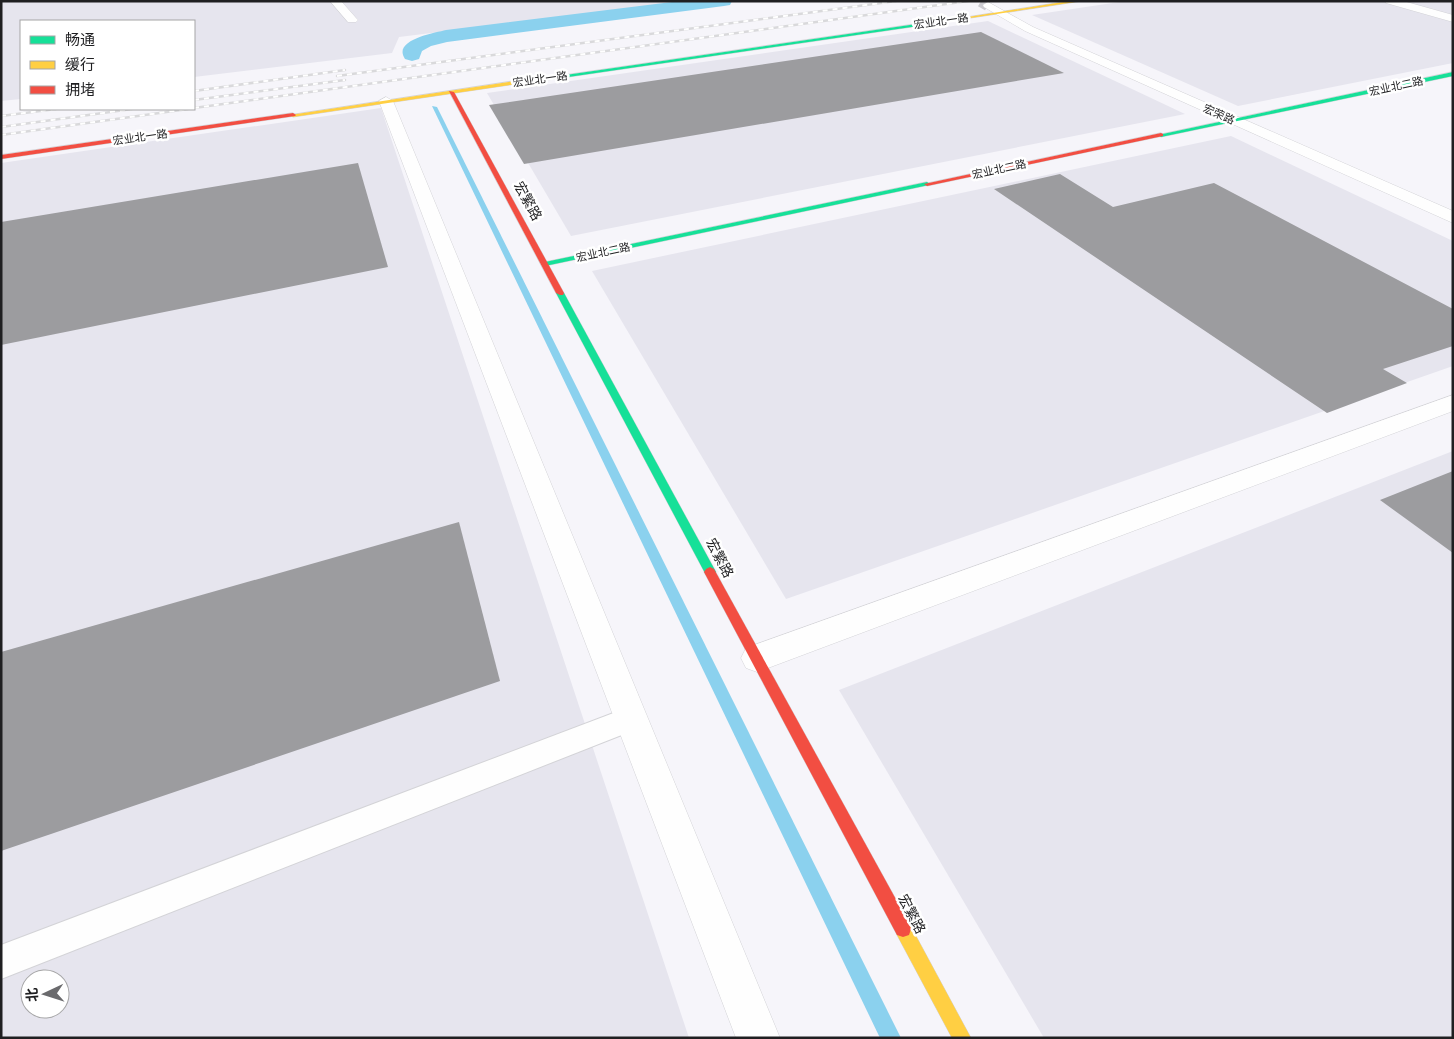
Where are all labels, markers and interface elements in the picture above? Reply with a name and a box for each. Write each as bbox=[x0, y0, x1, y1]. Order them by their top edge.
street label: 宏业北一路 bbox=[913, 11, 969, 31]
legend bbox=[20, 20, 195, 110]
text: 畅通 bbox=[65, 31, 95, 48]
text: 缓行 bbox=[65, 56, 95, 73]
street label: 宏业北一路 bbox=[512, 69, 568, 89]
street label: 宏业北二路 bbox=[1368, 74, 1424, 98]
text: 拥堵 bbox=[65, 81, 95, 98]
street label: 宏荣路 bbox=[1201, 102, 1237, 126]
street label: 宏业北一路 bbox=[112, 127, 168, 147]
street label: 宏业北二路 bbox=[971, 157, 1027, 181]
street label: 宏繁路 bbox=[511, 179, 545, 223]
street label: 宏业北二路 bbox=[575, 240, 631, 264]
street label: 宏繁路 bbox=[703, 536, 737, 580]
street label: 宏繁路 bbox=[895, 892, 929, 936]
north arrow bbox=[20, 969, 70, 1019]
text: 北 bbox=[24, 987, 41, 1002]

